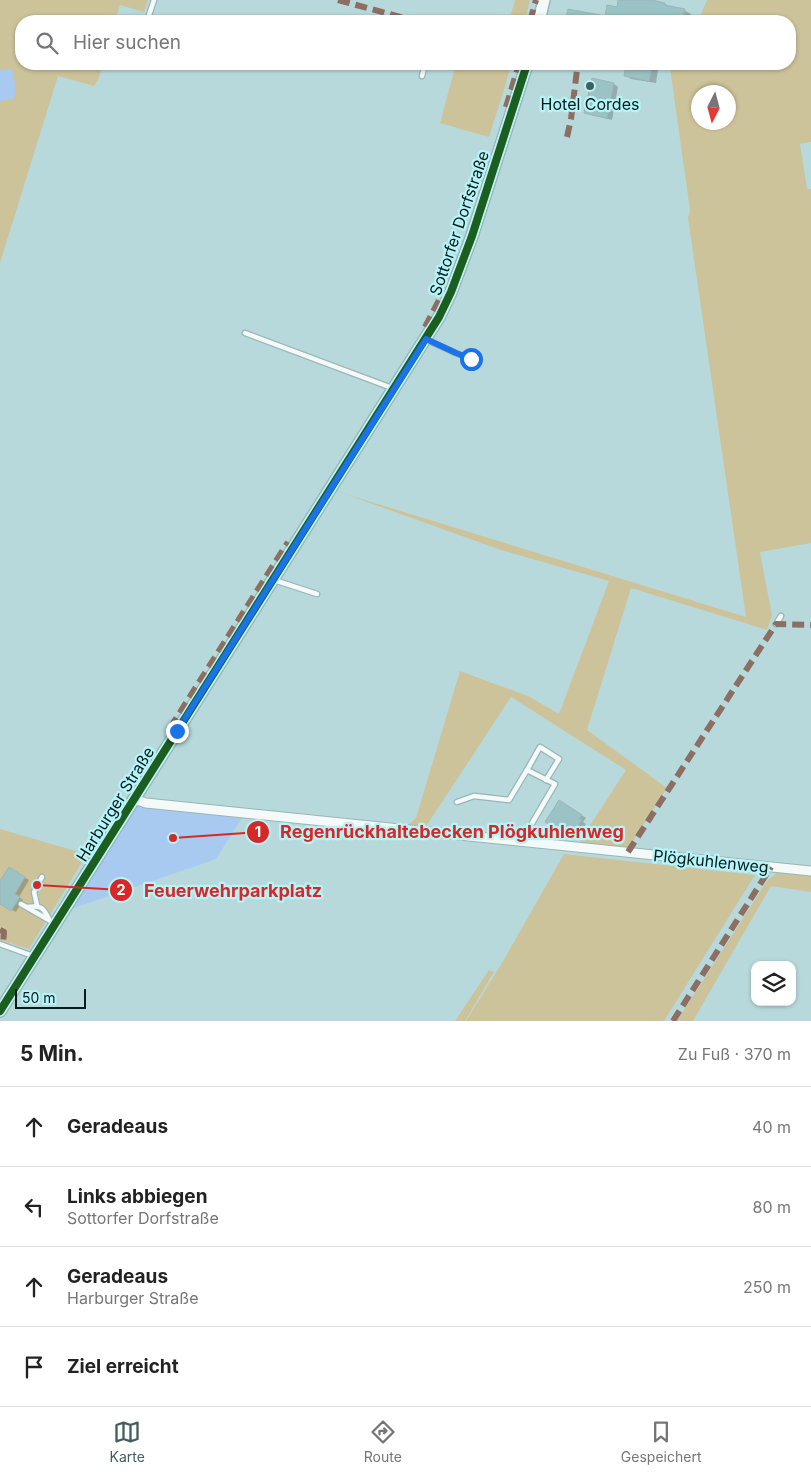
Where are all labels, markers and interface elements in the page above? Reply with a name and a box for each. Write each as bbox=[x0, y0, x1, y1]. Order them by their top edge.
search box bbox=[15, 15, 796, 70]
icon: search bbox=[33, 29, 61, 57]
text: Hier suchen bbox=[73, 31, 181, 54]
marker: Hotel Cordes bbox=[584, 80, 596, 92]
north arrow bbox=[691, 85, 736, 130]
place label: Hotel Cordes bbox=[541, 94, 639, 114]
street label: Sottorfer Dorfstraße bbox=[425, 148, 493, 298]
route start bbox=[460, 348, 483, 371]
route end bbox=[166, 720, 189, 743]
street label: Harburger Straße bbox=[72, 743, 158, 865]
callout: Regenrückhaltebecken Plögkuhlenweg bbox=[245, 815, 634, 848]
text: Regenrückhaltebecken Plögkuhlenweg bbox=[280, 821, 624, 842]
text: 1 bbox=[255, 822, 261, 841]
street label: Plögkuhlenweg bbox=[652, 845, 770, 877]
callout: Feuerwehrparkplatz bbox=[109, 874, 332, 907]
text: 2 bbox=[116, 880, 126, 899]
text: Feuerwehrparkplatz bbox=[144, 880, 322, 901]
map controls bbox=[751, 961, 796, 1006]
button: layers bbox=[751, 961, 796, 1006]
scale bar bbox=[15, 986, 86, 1009]
text: 50 m bbox=[22, 989, 56, 1006]
text: 5 Min. bbox=[20, 1041, 84, 1066]
text: Zu Fuß · 370 m bbox=[678, 1044, 791, 1064]
icon: ahead bbox=[20, 1113, 48, 1141]
text: Geradeaus bbox=[67, 1115, 168, 1138]
text: 40 m bbox=[752, 1117, 791, 1137]
text: Links abbiegen bbox=[67, 1185, 208, 1208]
icon: left bbox=[20, 1193, 48, 1221]
text: 80 m bbox=[752, 1197, 791, 1217]
text: Sottorfer Dorfstraße bbox=[67, 1208, 219, 1228]
text: Geradeaus bbox=[67, 1265, 168, 1288]
icon: ahead bbox=[20, 1273, 48, 1301]
text: 250 m bbox=[743, 1277, 791, 1297]
text: Harburger Straße bbox=[67, 1288, 199, 1308]
icon: arrive bbox=[20, 1353, 48, 1381]
text: Ziel erreicht bbox=[67, 1355, 179, 1378]
tab: Karte bbox=[109, 1418, 145, 1465]
tab: Route bbox=[364, 1418, 402, 1465]
tab: Gespeichert bbox=[621, 1418, 701, 1465]

